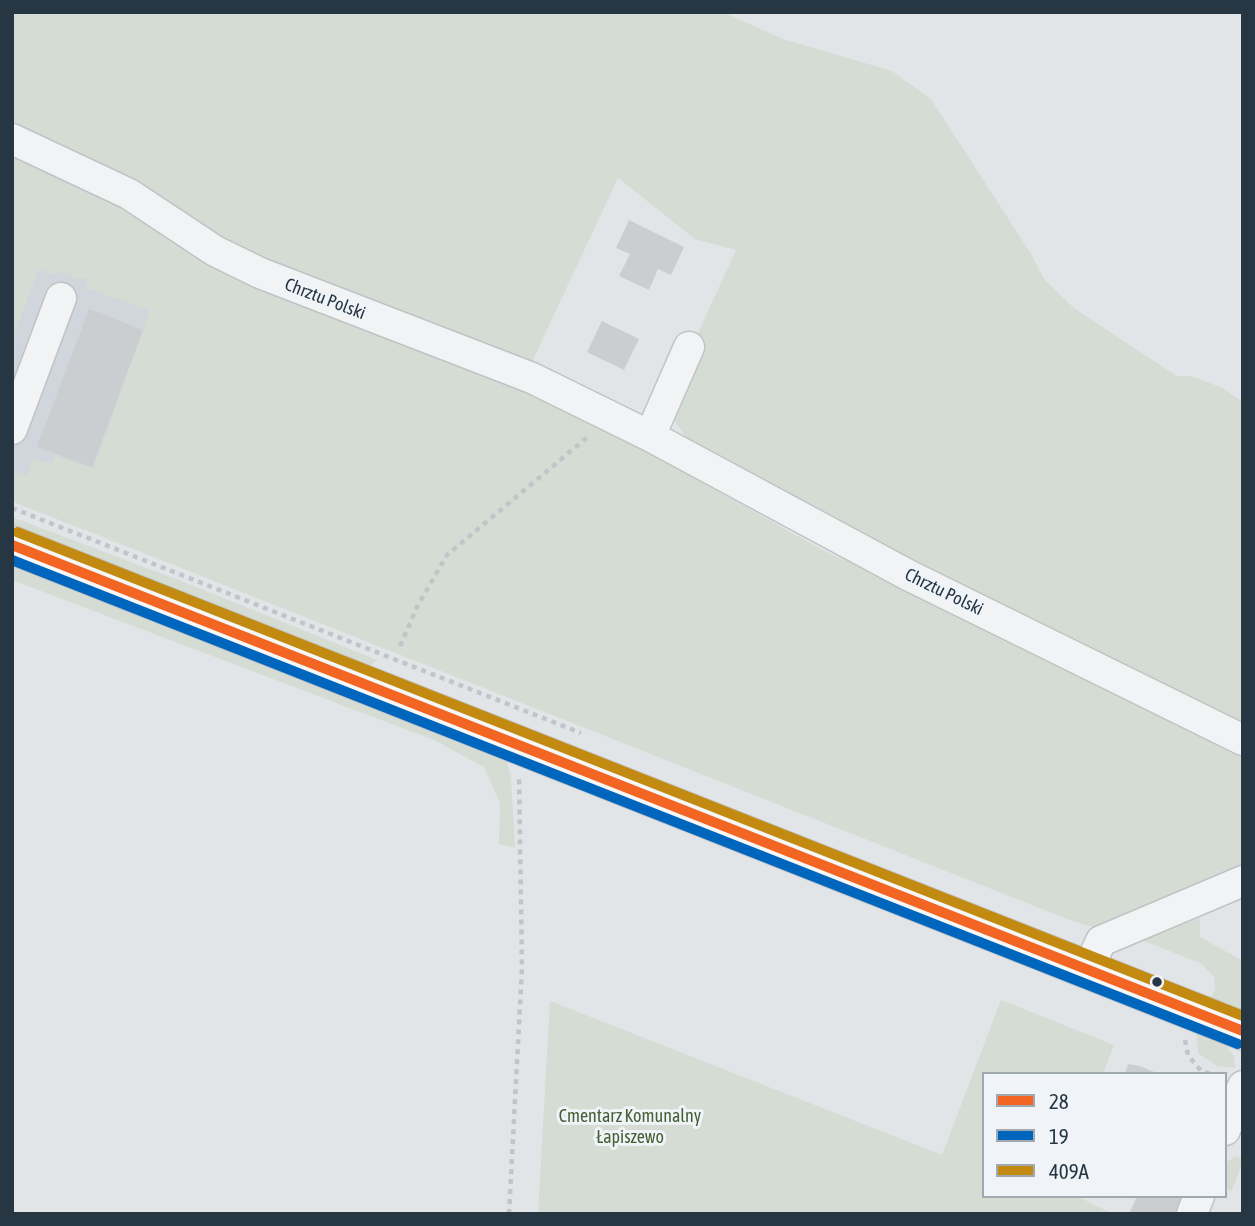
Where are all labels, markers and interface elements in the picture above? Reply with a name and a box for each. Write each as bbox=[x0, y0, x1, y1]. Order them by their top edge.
street label: Chrztu Polski bbox=[282, 274, 368, 324]
street label: Chrztu Polski bbox=[901, 564, 987, 620]
unlabelled marker bbox=[1150, 975, 1164, 989]
legend bbox=[982, 1072, 1227, 1198]
text: 28 bbox=[1049, 1089, 1069, 1113]
park label: Cmentarz Komunalny Łapiszewo bbox=[559, 1105, 701, 1148]
text: 19 bbox=[1049, 1124, 1069, 1148]
text: 409A bbox=[1049, 1159, 1089, 1183]

